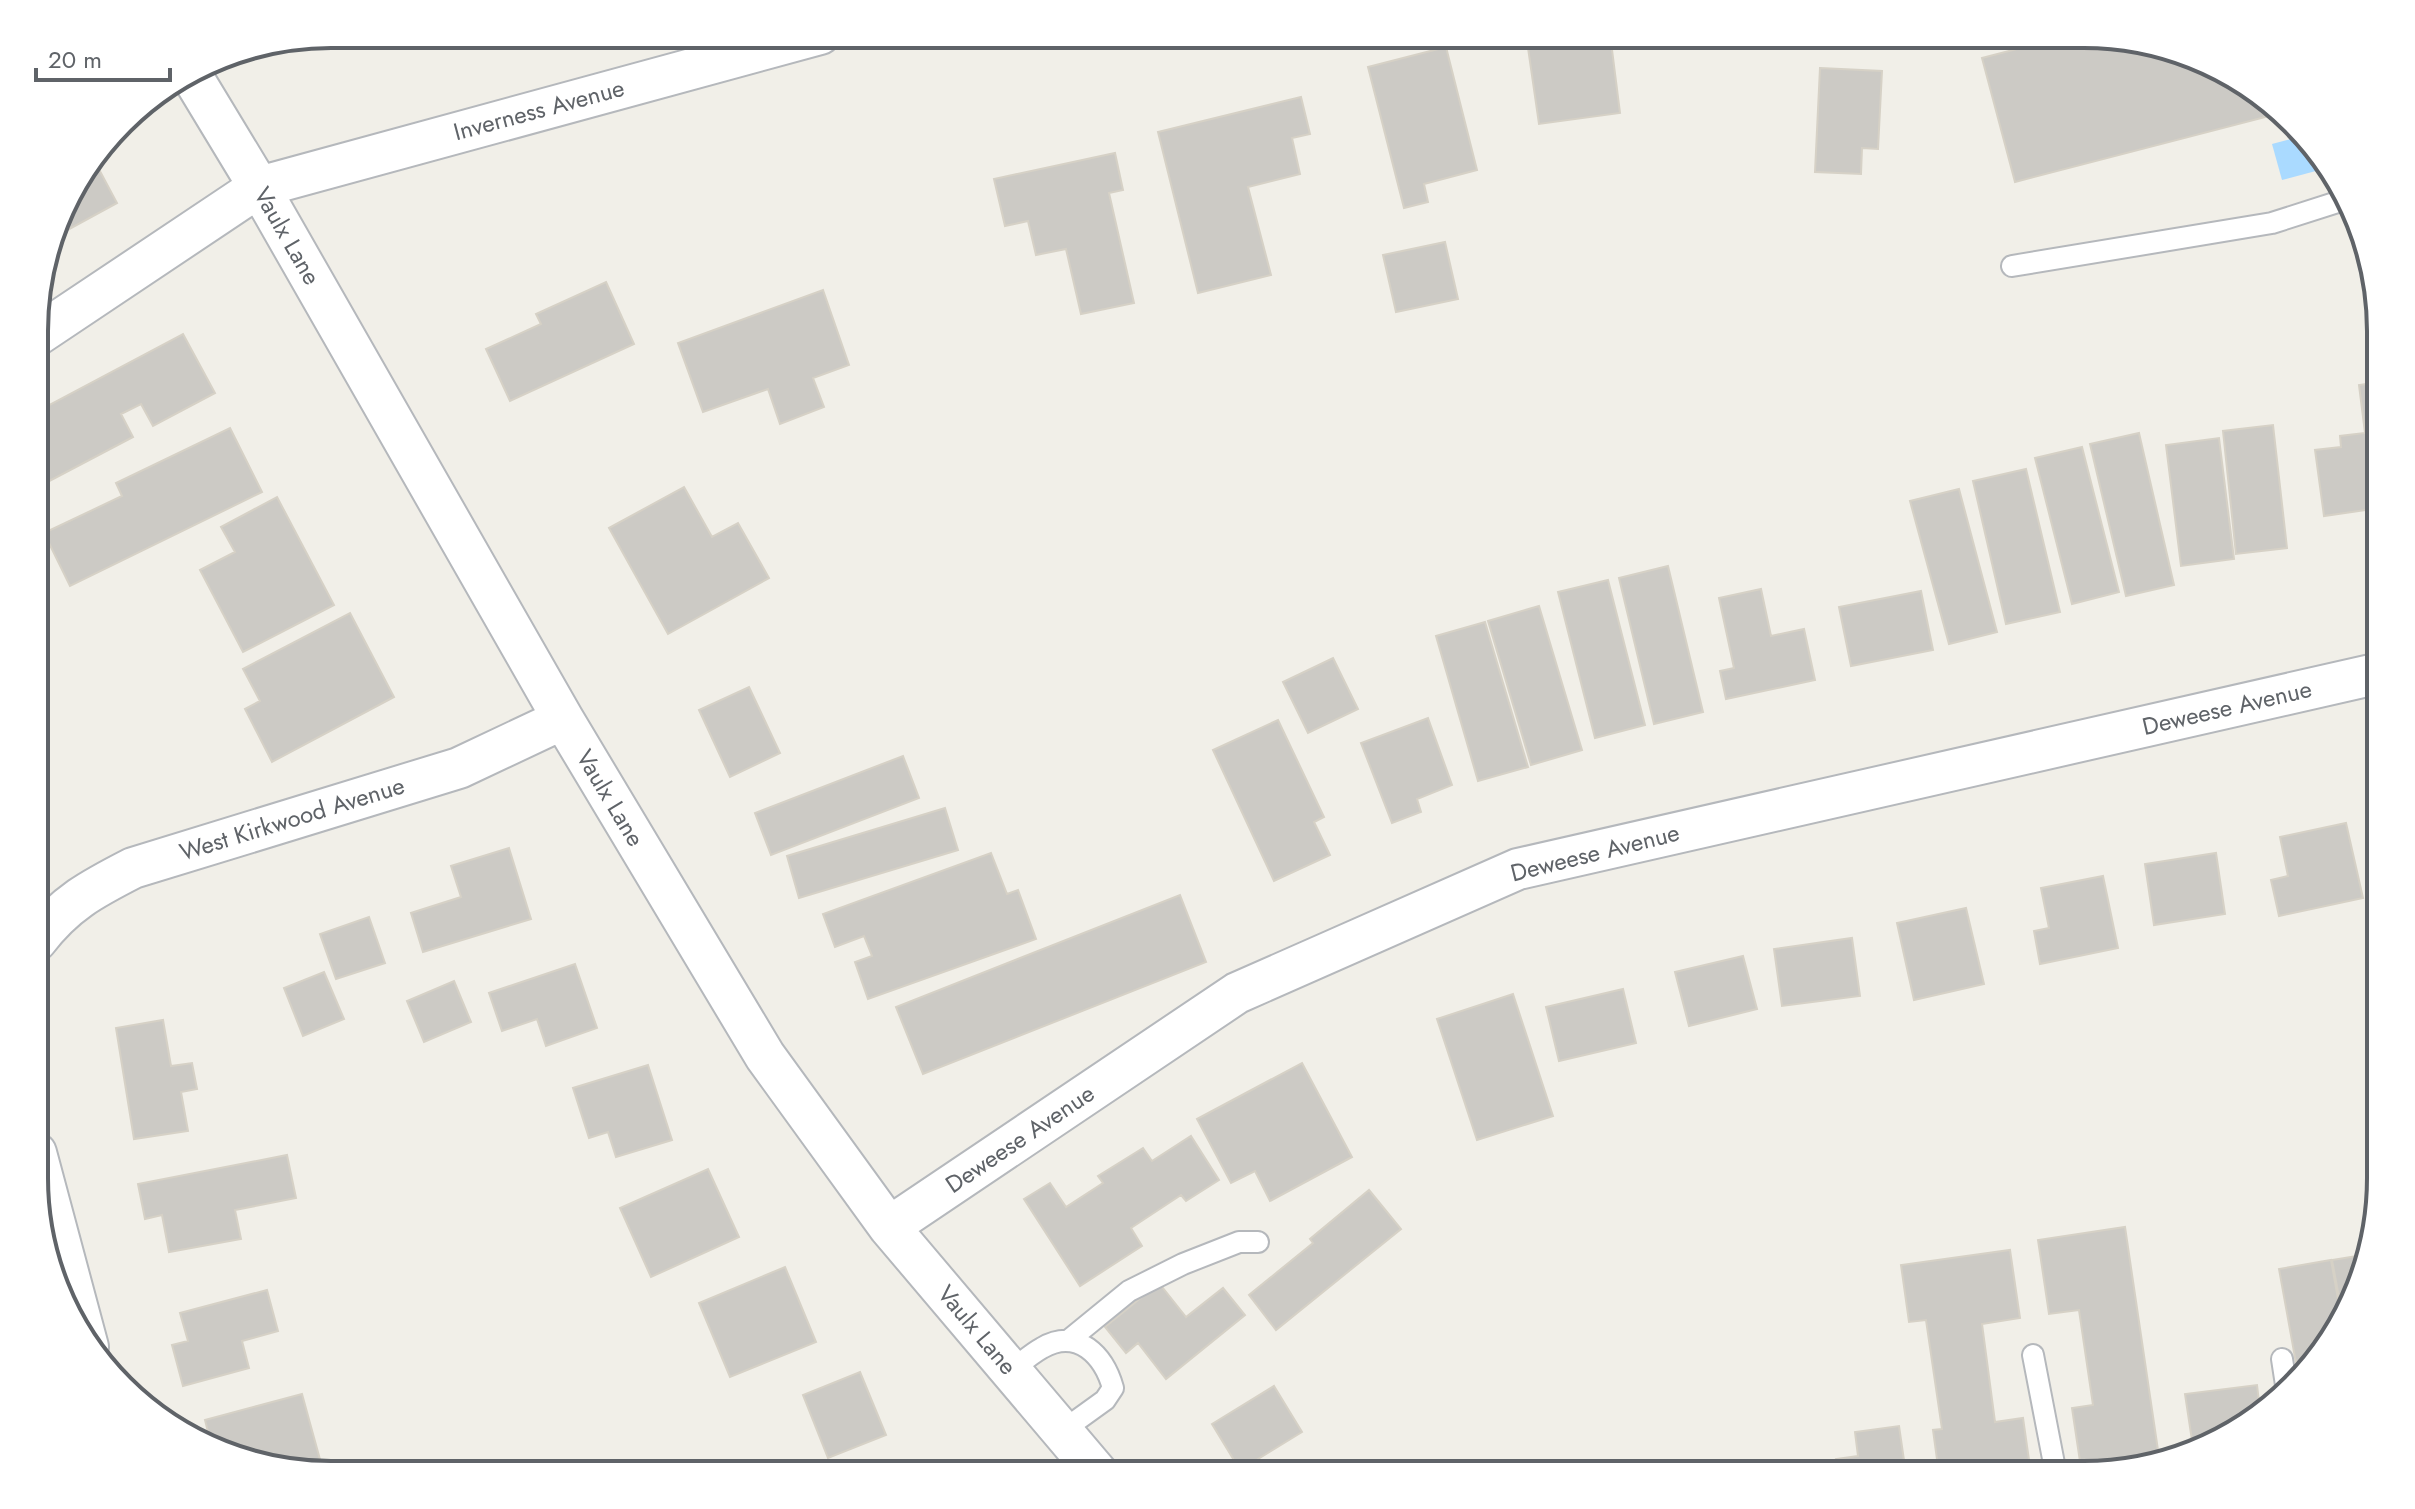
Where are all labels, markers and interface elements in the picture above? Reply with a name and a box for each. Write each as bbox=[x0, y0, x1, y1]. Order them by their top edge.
scale bar bbox=[36, 32, 170, 82]
text: 20 m bbox=[48, 42, 102, 77]
street label: Inverness Avenue bbox=[450, 70, 628, 149]
street label: Vaulx Lane bbox=[245, 180, 330, 291]
street label: Deweese Avenue bbox=[2139, 671, 2315, 744]
street label: Vaulx Lane bbox=[568, 743, 653, 853]
street label: West Kirkwood Avenue bbox=[175, 768, 409, 869]
street label: Deweese Avenue bbox=[1507, 815, 1683, 890]
street label: Deweese Avenue bbox=[938, 1076, 1101, 1201]
street label: Vaulx Lane bbox=[929, 1277, 1025, 1382]

